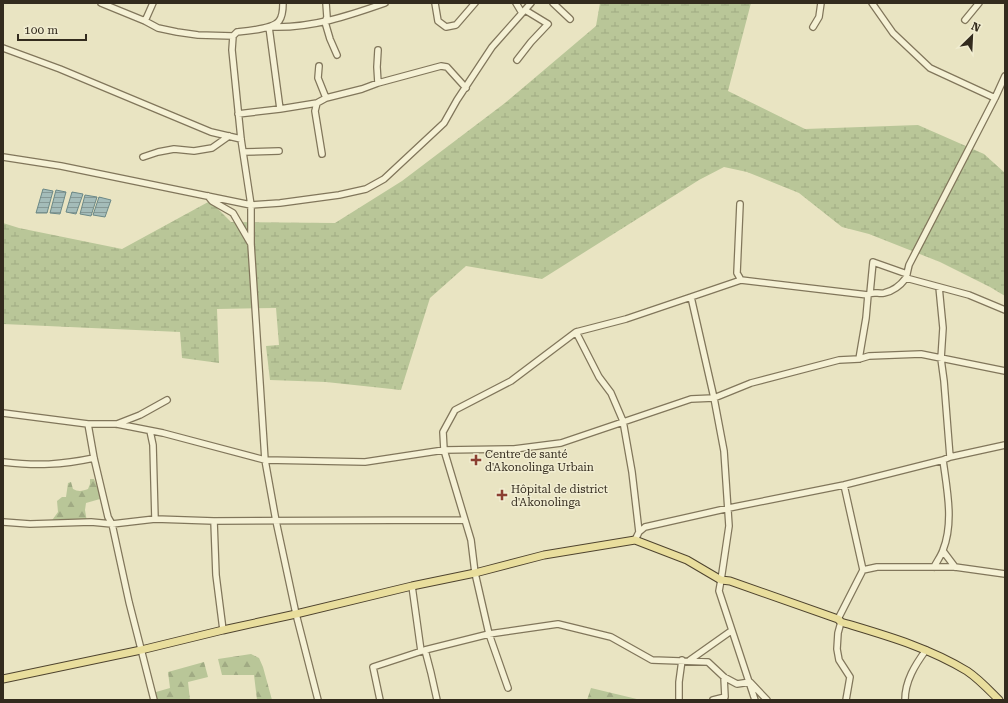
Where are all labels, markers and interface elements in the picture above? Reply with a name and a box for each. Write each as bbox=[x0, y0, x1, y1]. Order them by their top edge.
scale bar bbox=[18, 16, 86, 42]
north arrow bbox=[952, 16, 992, 56]
text: N bbox=[969, 20, 983, 35]
text: 100 m bbox=[24, 23, 58, 37]
place label: Centre de santé d'Akonolinga Urbain bbox=[485, 448, 594, 474]
marker: Centre de santé d'Akonolinga Urbain bbox=[470, 454, 482, 466]
place label: Hôpital de district d'Akonolinga bbox=[511, 483, 608, 509]
marker: Hôpital de district d'Akonolinga bbox=[496, 489, 508, 501]

